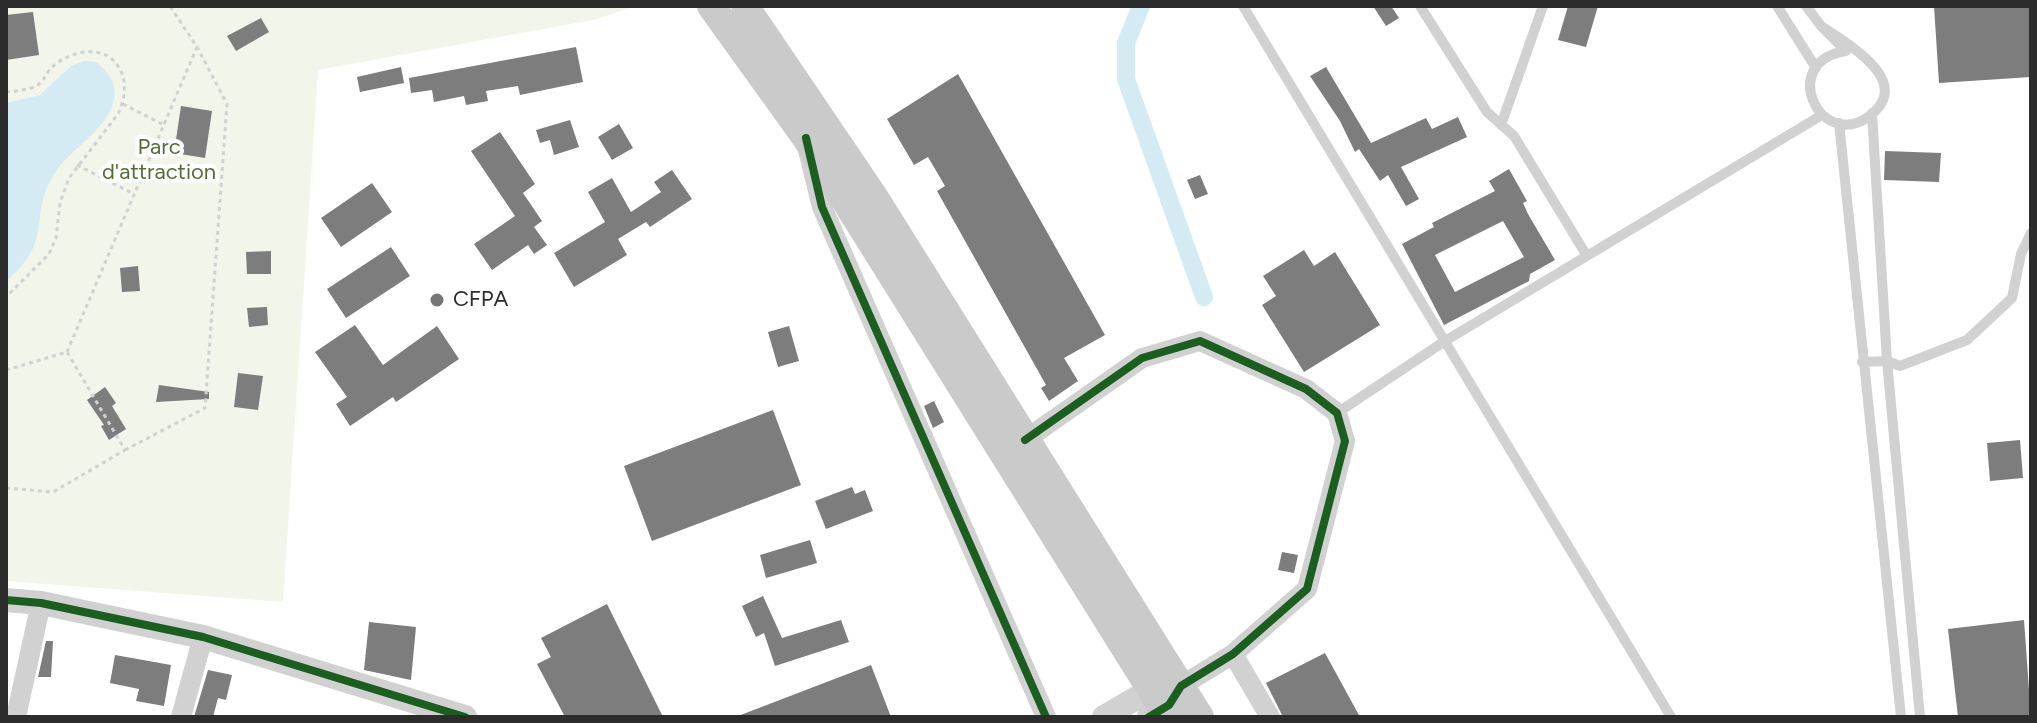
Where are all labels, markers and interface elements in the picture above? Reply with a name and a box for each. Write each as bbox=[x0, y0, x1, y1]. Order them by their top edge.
park label: Parc d'attraction bbox=[102, 135, 216, 186]
place label: CFPA bbox=[453, 287, 508, 313]
marker: CFPA bbox=[428, 291, 446, 309]

